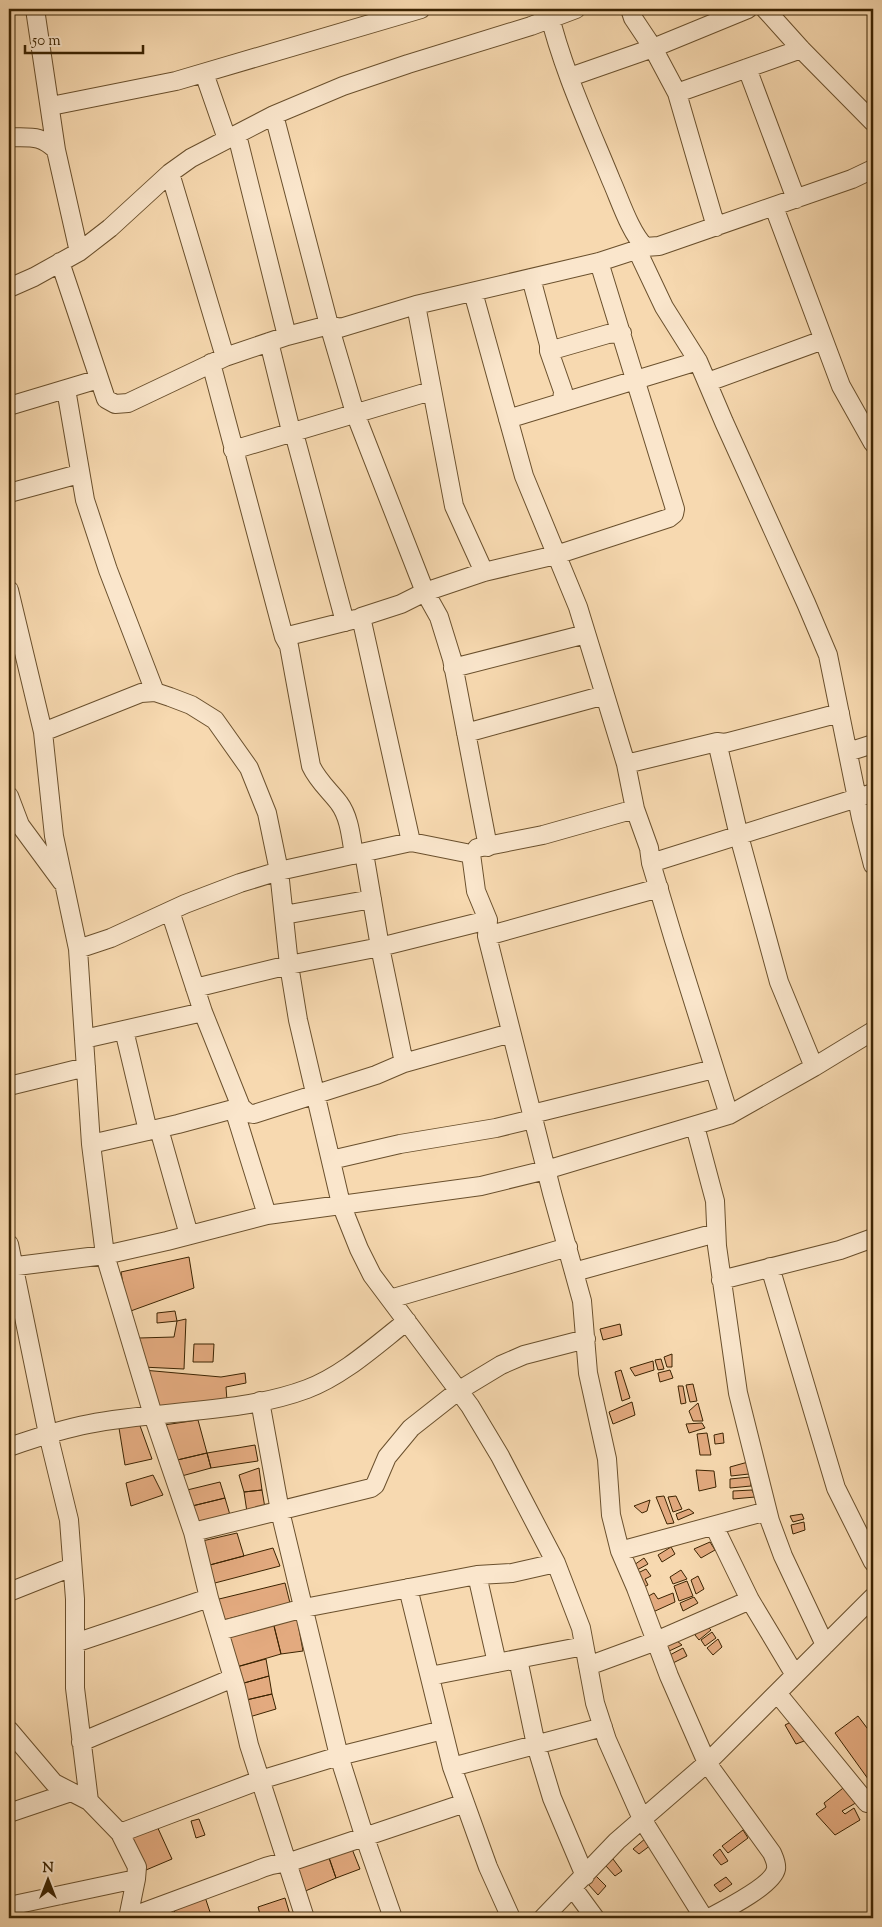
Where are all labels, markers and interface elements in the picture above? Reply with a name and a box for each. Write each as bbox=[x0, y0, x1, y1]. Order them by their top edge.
scale bar bbox=[25, 22, 142, 54]
text: 50 m bbox=[31, 31, 61, 52]
north arrow bbox=[22, 1854, 72, 1904]
text: N bbox=[42, 1859, 54, 1879]

